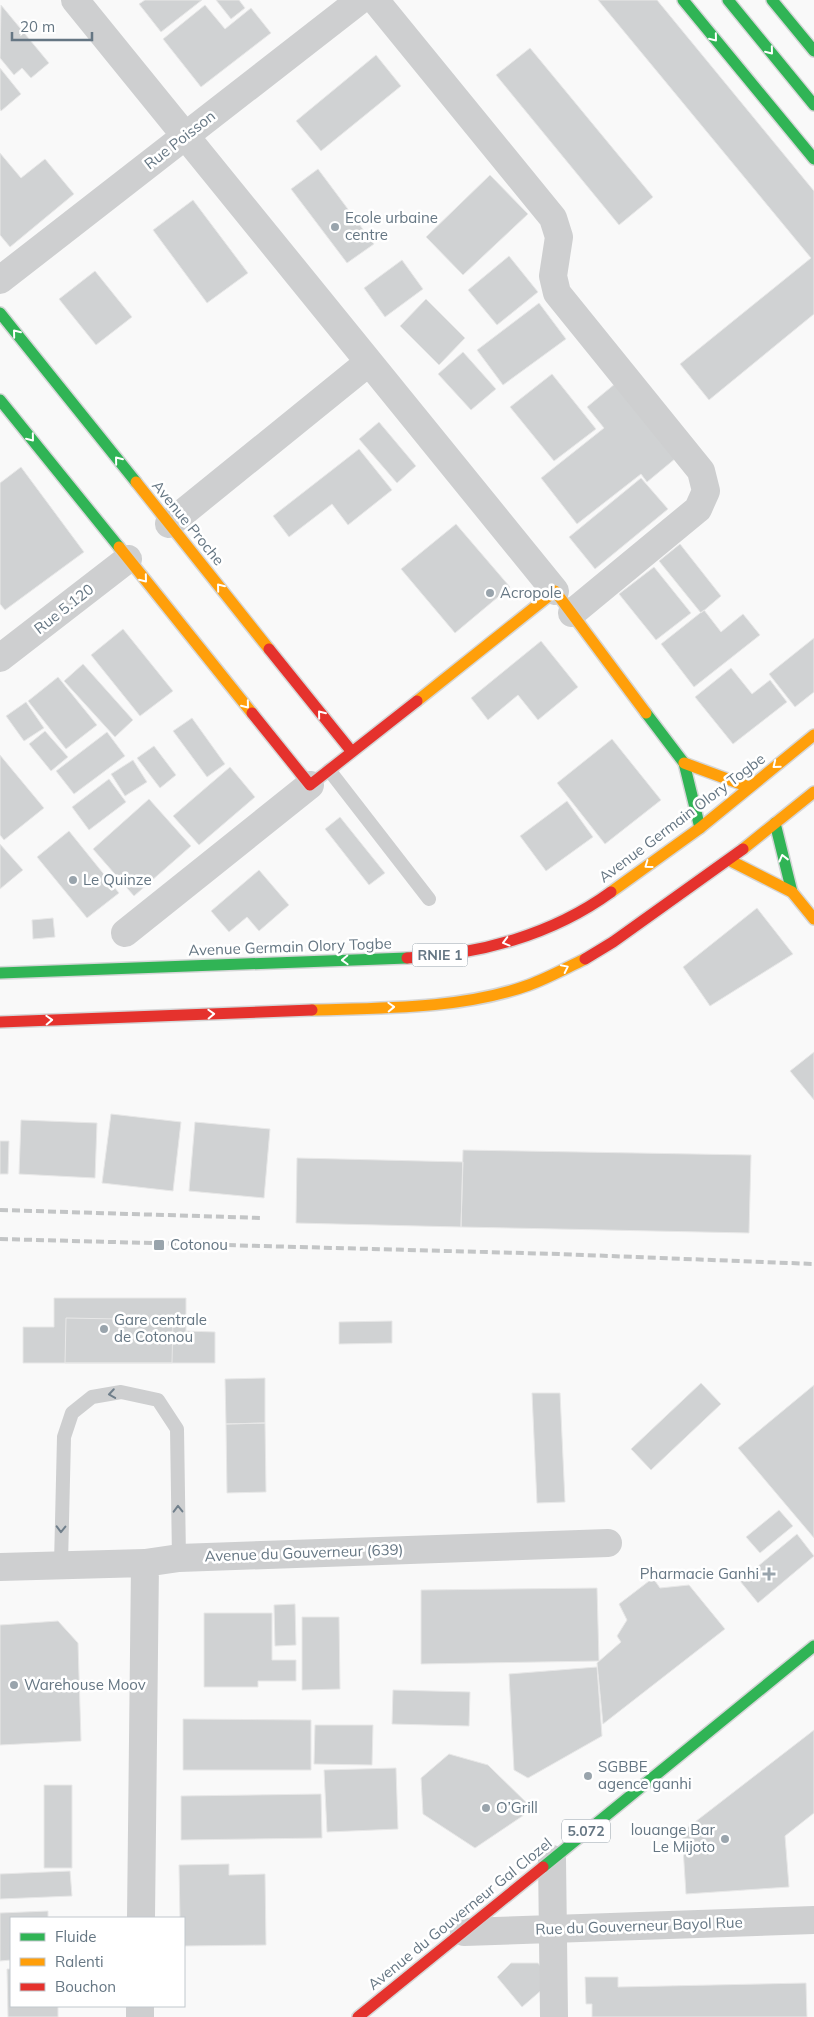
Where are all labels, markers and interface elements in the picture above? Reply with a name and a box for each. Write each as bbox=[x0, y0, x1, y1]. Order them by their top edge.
scale bar bbox=[12, 10, 92, 42]
text: 20 m bbox=[20, 17, 55, 36]
one-way arrow bbox=[708, 32, 717, 41]
one-way arrow bbox=[764, 45, 772, 54]
street label: Rue Poisson bbox=[140, 106, 219, 173]
place label: Ecole urbaine centre bbox=[345, 208, 438, 244]
marker: Ecole urbaine centre bbox=[329, 221, 341, 233]
one-way arrow bbox=[14, 330, 22, 339]
one-way arrow bbox=[25, 433, 34, 442]
one-way arrow bbox=[115, 456, 124, 466]
street label: Avenue Proche bbox=[148, 476, 229, 569]
one-way arrow bbox=[138, 573, 147, 582]
street label: Rue 5.120 bbox=[30, 579, 97, 638]
place label: Acropole bbox=[500, 583, 562, 602]
one-way arrow bbox=[217, 584, 225, 593]
marker: Acropole bbox=[484, 587, 496, 599]
one-way arrow bbox=[240, 699, 248, 708]
one-way arrow bbox=[318, 710, 327, 719]
street label: Avenue Germain Olory Togbe bbox=[595, 749, 769, 886]
one-way arrow bbox=[773, 760, 782, 768]
one-way arrow bbox=[779, 854, 789, 862]
one-way arrow bbox=[644, 859, 654, 868]
place label: Le Quinze bbox=[83, 870, 152, 889]
marker: Le Quinze bbox=[67, 874, 79, 886]
street label: Avenue Germain Olory Togbe bbox=[188, 933, 392, 960]
one-way arrow bbox=[503, 937, 511, 947]
road number: RNIE 1 bbox=[412, 944, 468, 966]
one-way arrow bbox=[341, 955, 349, 966]
one-way arrow bbox=[560, 964, 569, 975]
one-way arrow bbox=[388, 1002, 395, 1012]
one-way arrow bbox=[207, 1008, 215, 1019]
one-way arrow bbox=[45, 1014, 53, 1025]
place label: Cotonou bbox=[170, 1235, 228, 1254]
marker: Cotonou bbox=[152, 1238, 166, 1252]
place label: Gare centrale de Cotonou bbox=[114, 1310, 207, 1346]
marker: Gare centrale de Cotonou bbox=[98, 1323, 110, 1335]
one-way arrow bbox=[107, 1388, 116, 1398]
one-way arrow bbox=[173, 1505, 183, 1512]
one-way arrow bbox=[56, 1525, 67, 1533]
street label: Avenue du Gouverneur (639) bbox=[204, 1540, 404, 1565]
place label: Pharmacie Ganhi bbox=[640, 1564, 759, 1583]
marker: Pharmacie Ganhi bbox=[763, 1568, 775, 1580]
place label: Warehouse Moov bbox=[24, 1675, 146, 1694]
marker: Warehouse Moov bbox=[8, 1679, 20, 1691]
place label: SGBBE agence ganhi bbox=[598, 1757, 692, 1793]
marker: SGBBE agence ganhi bbox=[582, 1770, 594, 1782]
place label: O’Grill bbox=[496, 1798, 538, 1817]
marker: O’Grill bbox=[480, 1802, 492, 1814]
road number: 5.072 bbox=[562, 1820, 610, 1842]
place label: louange Bar Le Mijoto bbox=[631, 1820, 716, 1856]
street label: Avenue du Gouverneur Gal Clozel bbox=[364, 1833, 556, 1994]
marker: louange Bar Le Mijoto bbox=[719, 1833, 731, 1845]
street label: Rue du Gouverneur Bayol Rue bbox=[535, 1912, 743, 1939]
legend bbox=[10, 1917, 185, 2007]
text: Fluide bbox=[55, 1927, 96, 1946]
text: Ralenti bbox=[55, 1952, 104, 1971]
text: Bouchon bbox=[55, 1977, 116, 1996]

